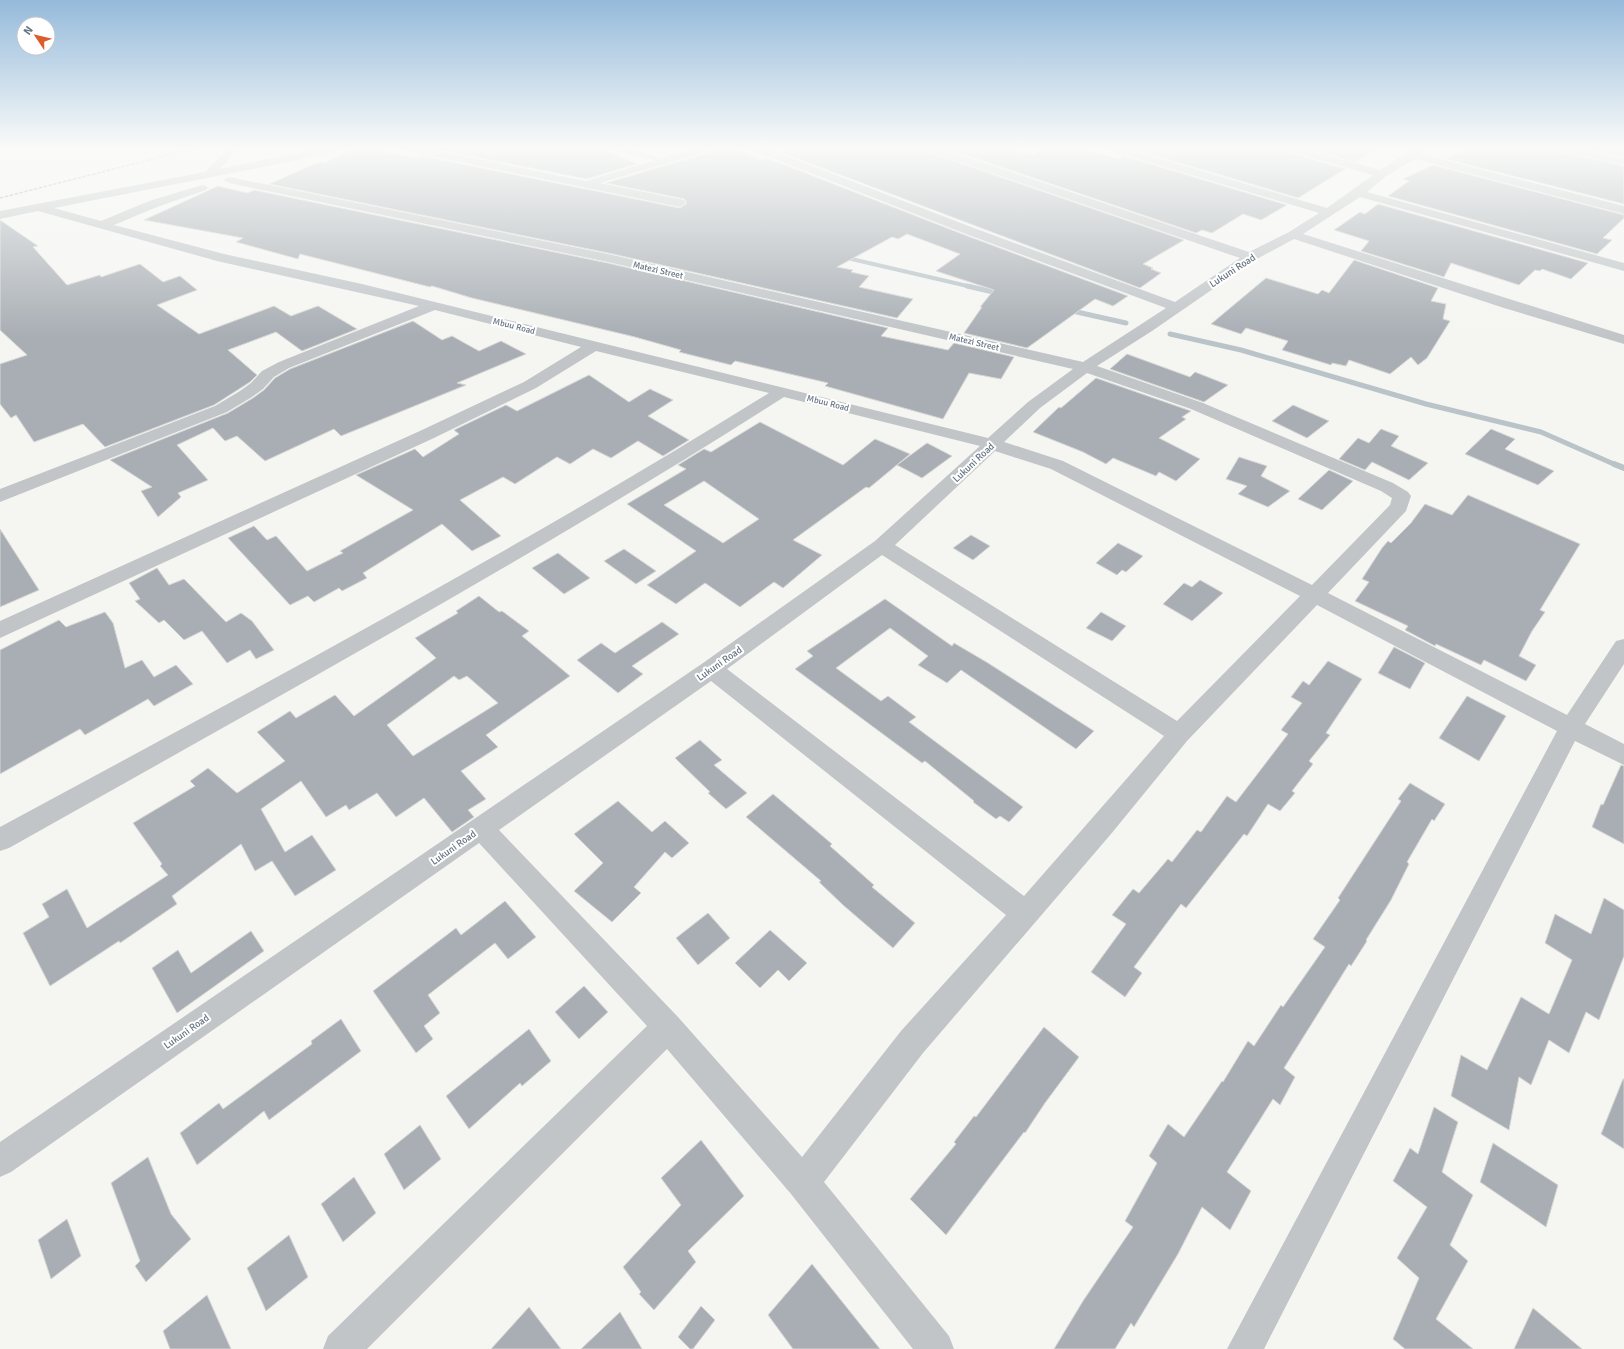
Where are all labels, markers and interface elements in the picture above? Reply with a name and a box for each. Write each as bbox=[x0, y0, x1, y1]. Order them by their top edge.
north arrow bbox=[16, 16, 56, 56]
text: N bbox=[21, 24, 36, 37]
street label: Lukuni Road bbox=[1207, 251, 1258, 290]
street label: Matezi Street bbox=[632, 259, 684, 282]
street label: Mbuu Road bbox=[492, 316, 536, 337]
street label: Matezi Street bbox=[948, 331, 1000, 354]
street label: Mbuu Road bbox=[806, 393, 850, 414]
street label: Lukuni Road bbox=[950, 440, 997, 485]
street label: Lukuni Road bbox=[695, 644, 745, 684]
street label: Lukuni Road bbox=[429, 828, 479, 868]
street label: Lukuni Road bbox=[162, 1012, 212, 1052]

